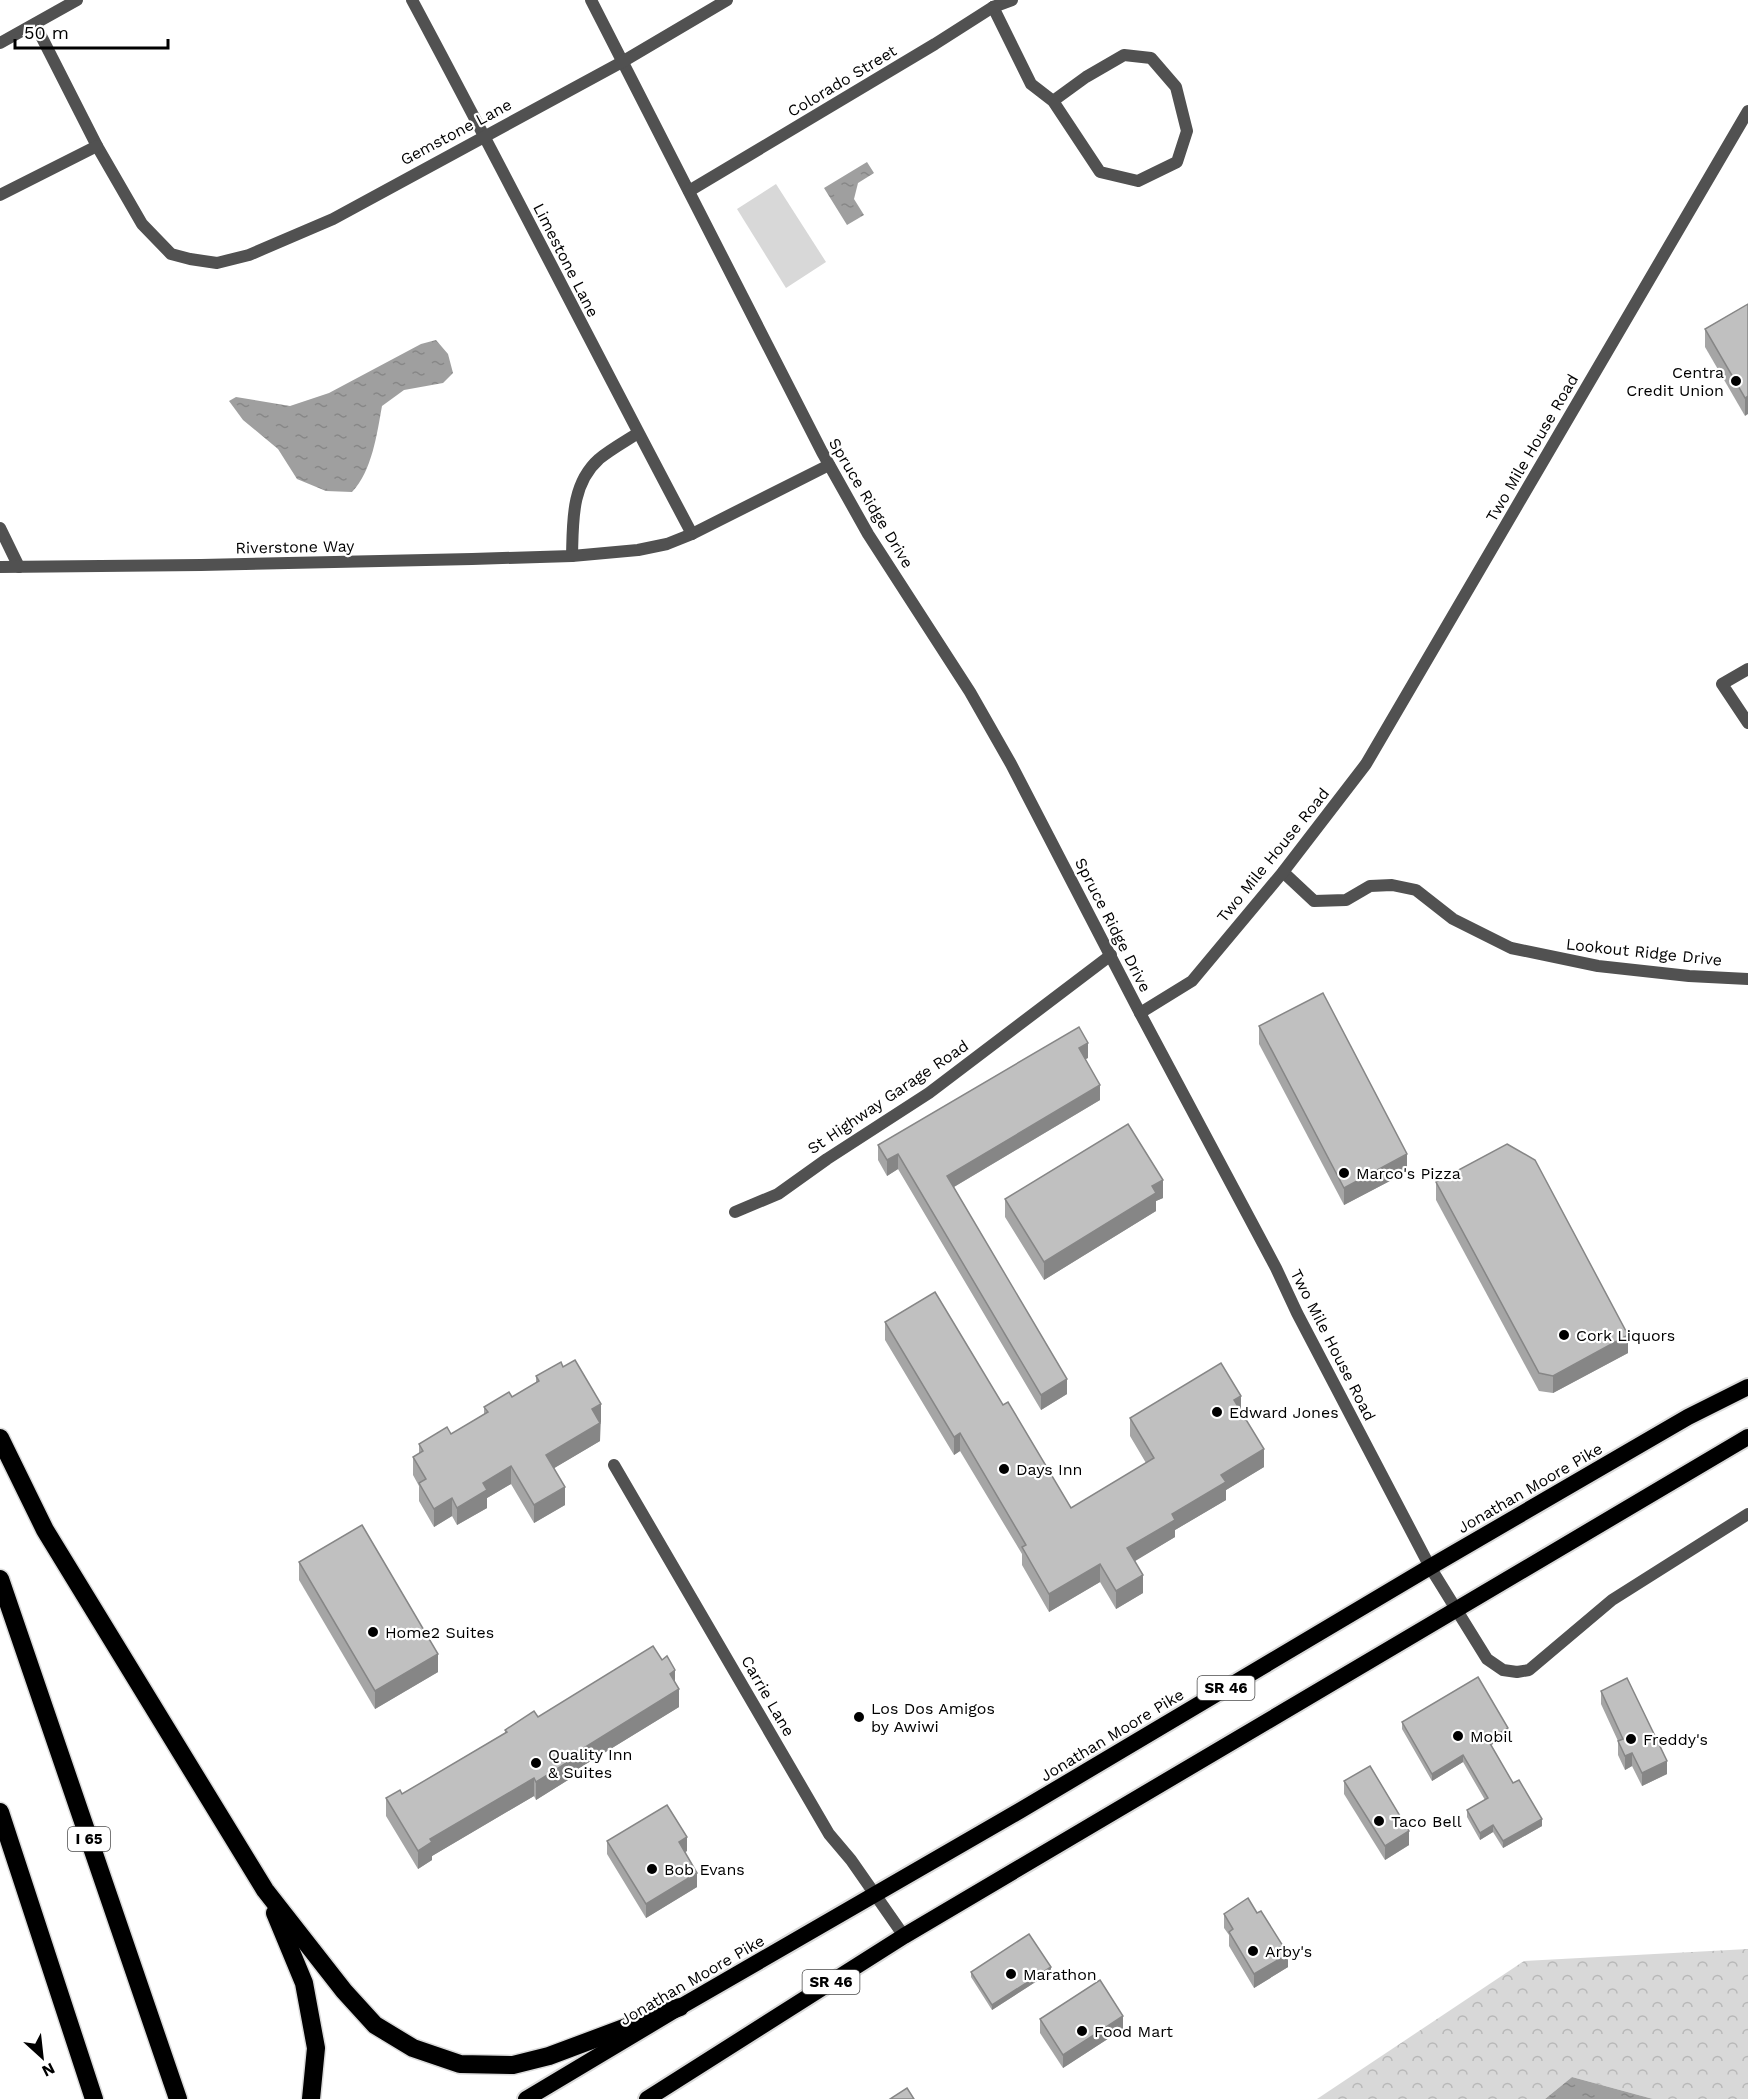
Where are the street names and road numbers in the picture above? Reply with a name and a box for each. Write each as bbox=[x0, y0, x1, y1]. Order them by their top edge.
street label: Colorado Street bbox=[784, 41, 900, 121]
street label: Gemstone Lane bbox=[397, 95, 515, 169]
street label: Limestone Lane bbox=[529, 200, 603, 320]
street label: Two Mile House Road bbox=[1482, 371, 1582, 525]
street label: Spruce Ridge Drive bbox=[825, 435, 917, 571]
street label: Riverstone Way bbox=[235, 536, 355, 558]
street label: Two Mile House Road bbox=[1213, 784, 1333, 926]
street label: Spruce Ridge Drive bbox=[1071, 855, 1155, 995]
street label: Lookout Ridge Drive bbox=[1565, 934, 1723, 970]
street label: St Highway Garage Road bbox=[804, 1036, 972, 1158]
street label: Two Mile House Road bbox=[1286, 1266, 1380, 1424]
street label: Jonathan Moore Pike bbox=[1454, 1439, 1606, 1537]
street label: Carrie Lane bbox=[737, 1652, 799, 1740]
road number: SR 46 bbox=[1198, 1676, 1254, 1700]
street label: Jonathan Moore Pike bbox=[1037, 1685, 1187, 1785]
road number: I 65 bbox=[68, 1827, 110, 1851]
street label: Jonathan Moore Pike bbox=[616, 1931, 768, 2029]
road number: SR 46 bbox=[802, 1970, 860, 1994]

